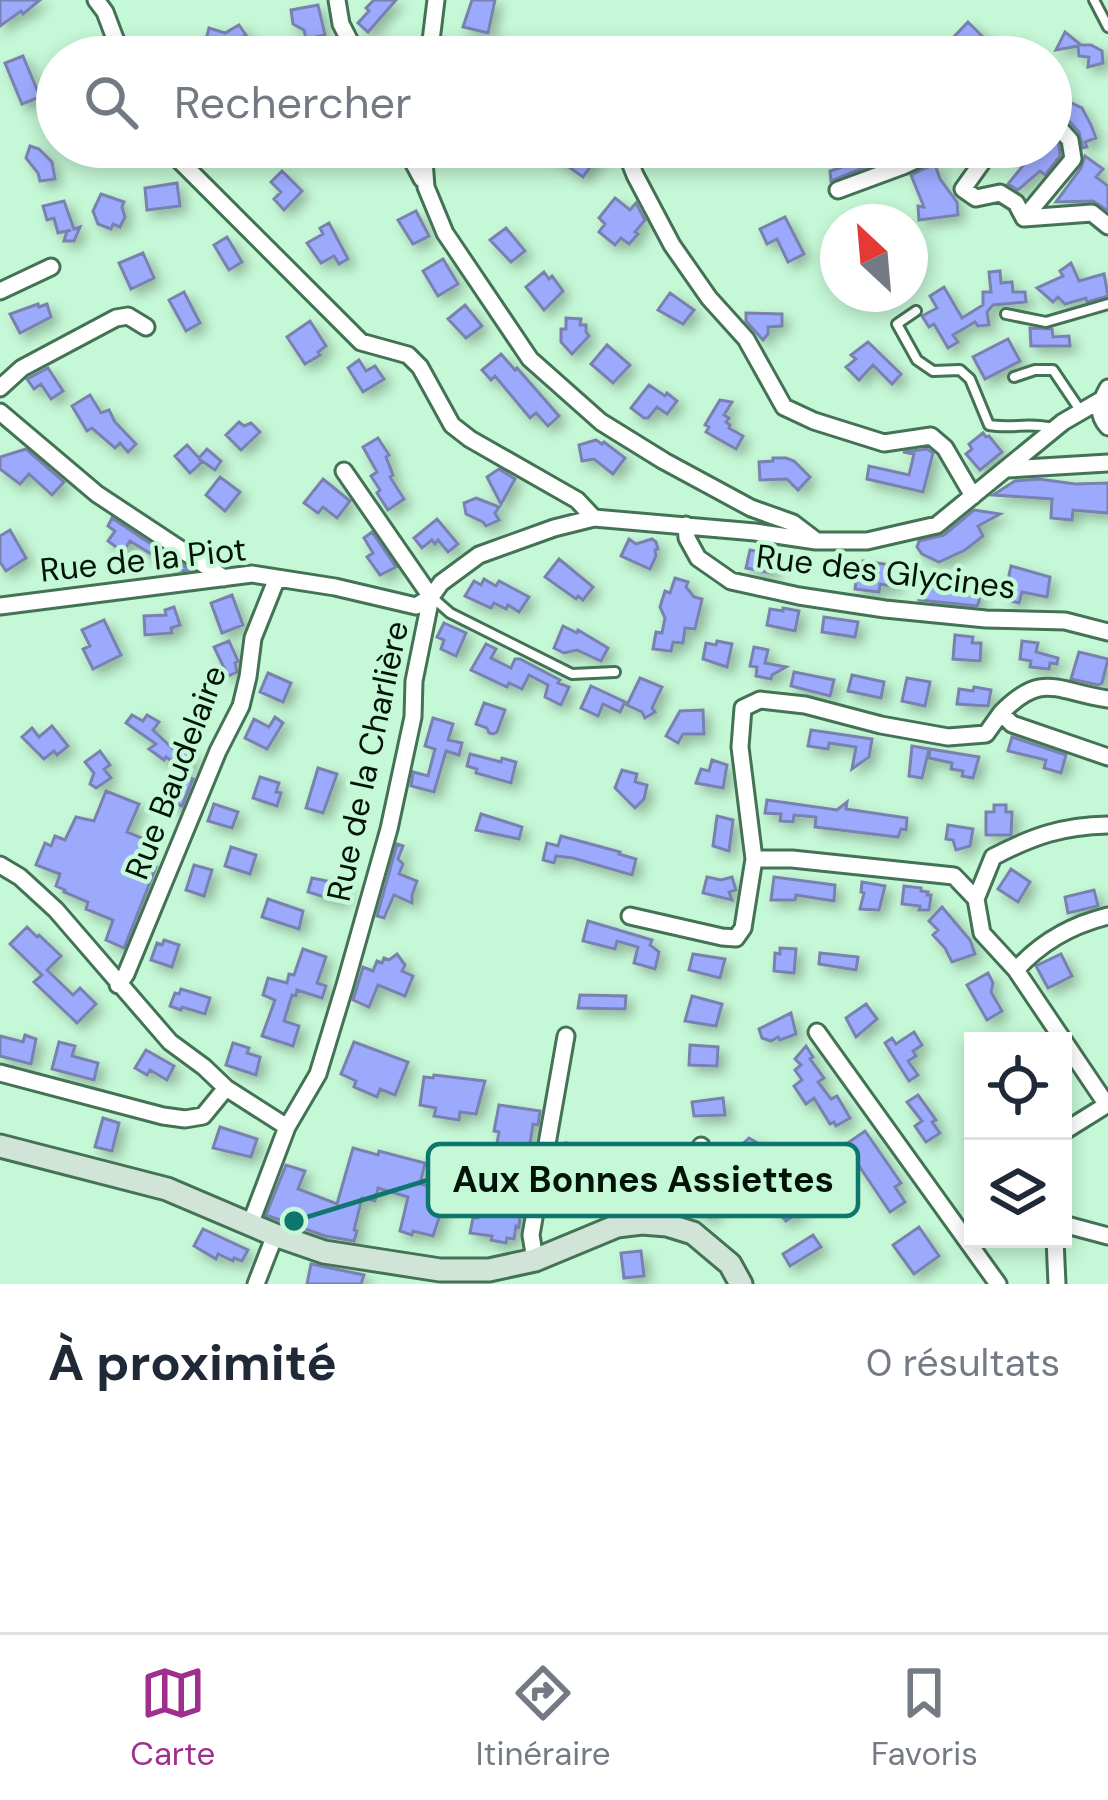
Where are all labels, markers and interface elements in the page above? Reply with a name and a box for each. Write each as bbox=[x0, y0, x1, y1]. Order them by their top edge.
search box bbox=[36, 36, 1072, 168]
icon: search bbox=[78, 69, 144, 135]
text: Rechercher bbox=[174, 73, 412, 132]
north arrow bbox=[820, 204, 928, 312]
street label: Rue de la Piot bbox=[38, 527, 248, 592]
street label: Rue des Glycines bbox=[754, 534, 1018, 609]
street label: Rue de la Charlière bbox=[317, 617, 418, 905]
street label: Rue Baudelaire bbox=[115, 659, 236, 885]
map controls bbox=[964, 1032, 1072, 1248]
button: locate bbox=[964, 1032, 1072, 1140]
button: layers bbox=[964, 1140, 1072, 1248]
callout: Aux Bonnes Assiettes bbox=[428, 1144, 858, 1216]
text: Aux Bonnes Assiettes bbox=[452, 1156, 834, 1203]
text: À proximité bbox=[48, 1329, 337, 1396]
text: 0 résultats bbox=[866, 1337, 1060, 1388]
tab: Carte bbox=[130, 1660, 215, 1775]
tab: Itinéraire bbox=[476, 1660, 611, 1775]
tab: Favoris bbox=[871, 1660, 978, 1775]

